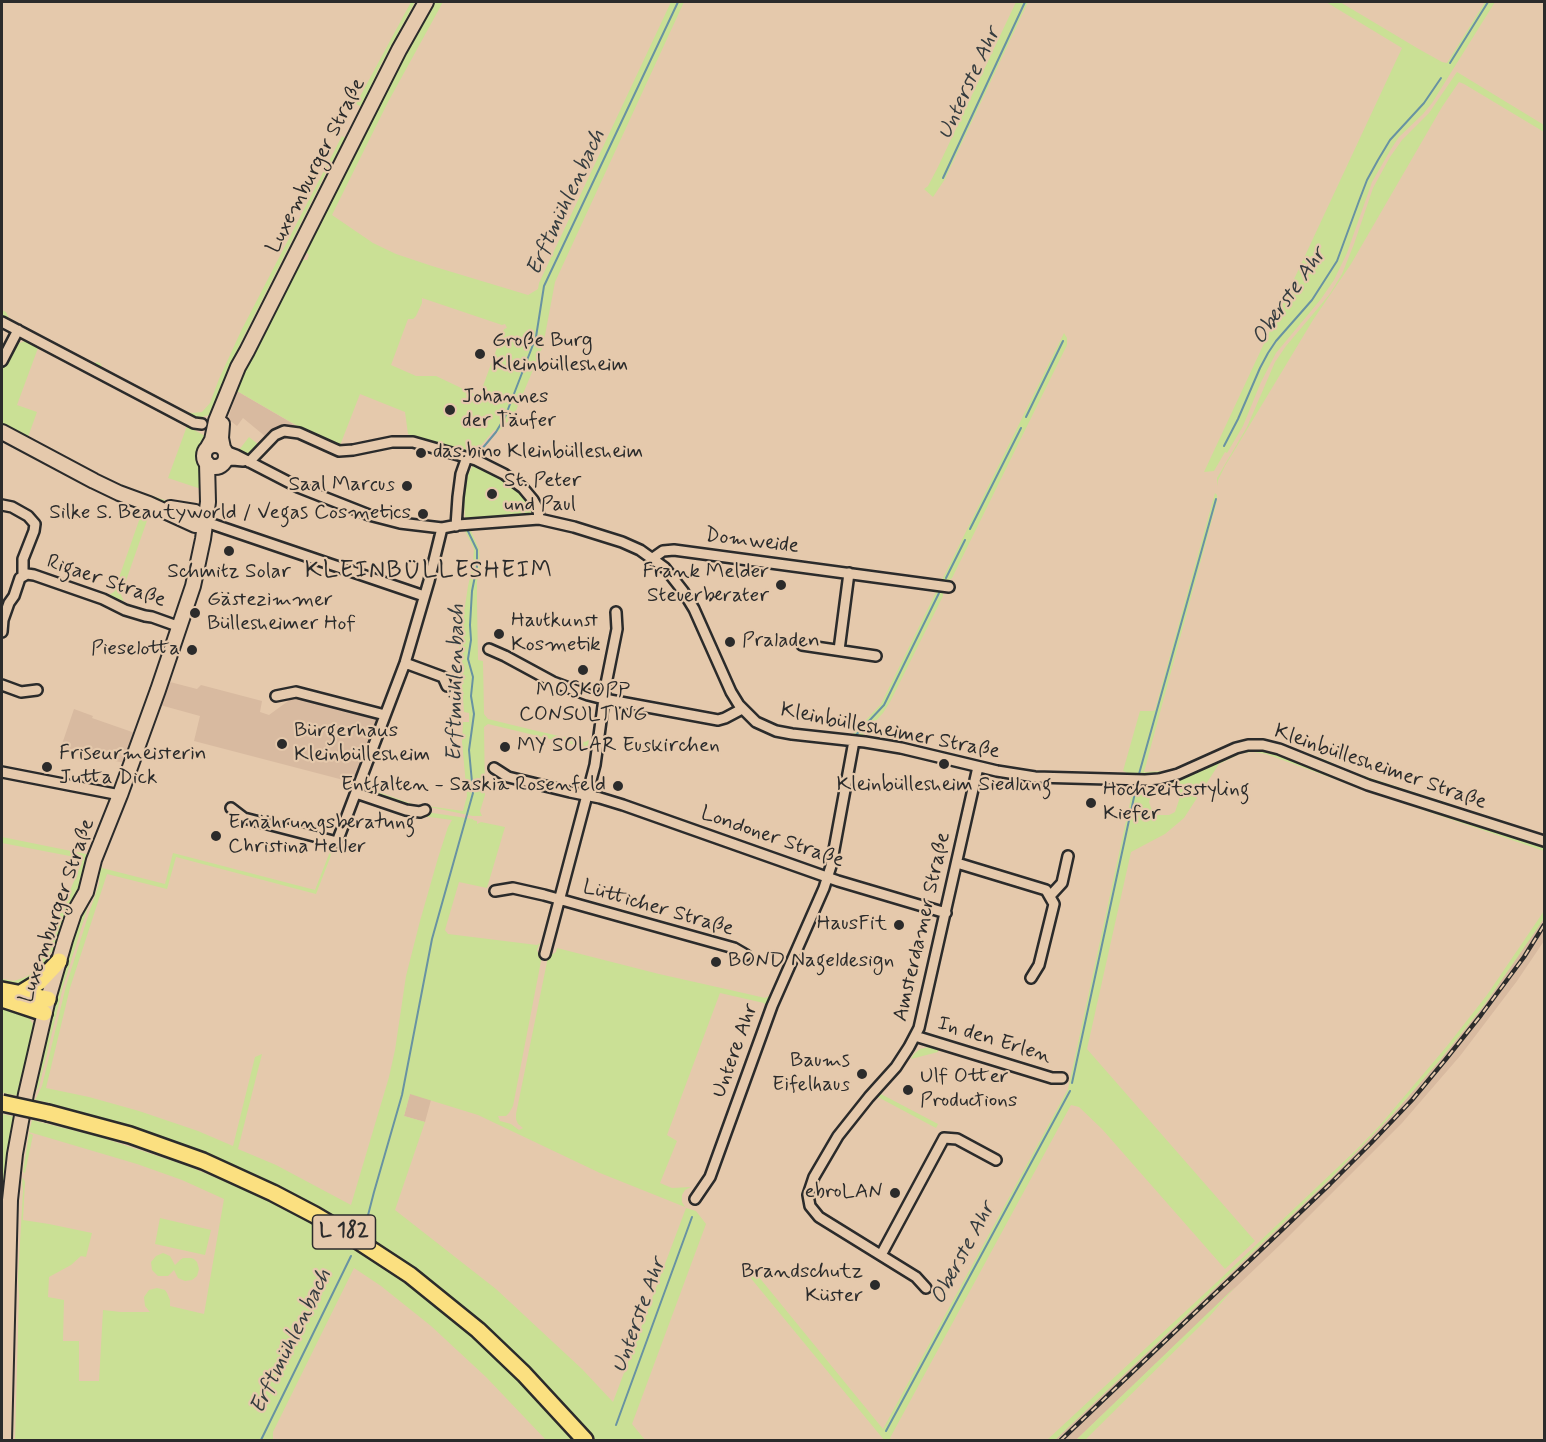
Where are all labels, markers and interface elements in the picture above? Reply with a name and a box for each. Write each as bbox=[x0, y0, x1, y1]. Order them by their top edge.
water label: Unterste Ahr bbox=[933, 24, 1007, 144]
street label: Luxemburger Straße bbox=[262, 74, 372, 258]
water label: Erftmühlenbach bbox=[522, 126, 612, 280]
water label: Oberste Ahr bbox=[1247, 244, 1333, 350]
place label: Große Burg Kleinbüllesheim bbox=[492, 329, 628, 379]
marker: Große Burg Kleinbüllesheim bbox=[473, 347, 487, 361]
place label: Johannes der Täufer bbox=[462, 385, 556, 435]
marker: Johannes der Täufer bbox=[443, 403, 457, 417]
place label: das.bino Kleinbüllesheim bbox=[433, 440, 643, 466]
marker: das.bino Kleinbüllesheim bbox=[414, 446, 428, 460]
place label: St. Peter und Paul bbox=[504, 469, 581, 519]
place label: Saal Marcus bbox=[288, 473, 395, 499]
marker: Saal Marcus bbox=[400, 479, 414, 493]
marker: St. Peter und Paul bbox=[485, 487, 499, 501]
place label: Silke S. Beautyworld / Vegas Cosmetics bbox=[49, 501, 411, 527]
marker: Silke S. Beautyworld / Vegas Cosmetics bbox=[416, 507, 430, 521]
street label: Domweide bbox=[704, 524, 800, 560]
marker: Schmitz Solar bbox=[222, 544, 236, 558]
street label: Rigaer Straße bbox=[43, 550, 169, 614]
district label: KLEINBÜLLESHEIM bbox=[306, 558, 552, 586]
place label: Schmitz Solar bbox=[167, 560, 291, 586]
place label: Frank Melder Steuerberater bbox=[642, 560, 769, 610]
marker: Frank Melder Steuerberater bbox=[774, 578, 788, 592]
place label: Gästezimmer Büllesheimer Hof bbox=[207, 588, 356, 638]
water label: Erftmühlenbach bbox=[442, 604, 472, 762]
marker: Gästezimmer Büllesheimer Hof bbox=[188, 606, 202, 620]
place label: Hautkunst Kosmetik bbox=[511, 609, 601, 659]
marker: Hautkunst Kosmetik bbox=[492, 627, 506, 641]
place label: Praladen bbox=[742, 629, 820, 655]
marker: Praladen bbox=[723, 635, 737, 649]
place label: Pieselotta bbox=[91, 637, 180, 663]
marker: Pieselotta bbox=[185, 643, 199, 657]
marker: MOSKOPP CONSULTING bbox=[576, 663, 590, 677]
place label: MOSKOPP CONSULTING bbox=[519, 679, 647, 729]
street label: Kleinbüllesheimer Straße bbox=[778, 698, 1002, 766]
place label: Bürgerhaus Kleinbüllesheim bbox=[294, 719, 430, 769]
street label: Kleinbüllesheimer Straße bbox=[1270, 720, 1490, 816]
place label: MY SOLAR Euskirchen bbox=[517, 734, 720, 760]
marker: Bürgerhaus Kleinbüllesheim bbox=[275, 737, 289, 751]
marker: MY SOLAR Euskirchen bbox=[498, 740, 512, 754]
place label: Friseurmeisterin Jutta Dick bbox=[59, 742, 207, 792]
marker: Kleinbüllesheim Siedlung bbox=[937, 757, 951, 771]
marker: Friseurmeisterin Jutta Dick bbox=[40, 760, 54, 774]
place label: Entfalten - Saskia Rosenfeld bbox=[341, 773, 606, 799]
place label: Kleinbüllesheim Siedlung bbox=[837, 773, 1051, 799]
place label: Hochzeitsstyling Kiefer bbox=[1103, 778, 1250, 828]
marker: Entfalten - Saskia Rosenfeld bbox=[611, 779, 625, 793]
marker: Hochzeitsstyling Kiefer bbox=[1084, 796, 1098, 810]
street label: Londoner Straße bbox=[697, 802, 847, 874]
place label: Ernährungsberatung Christina Heller bbox=[228, 811, 415, 861]
street label: Luxemburger Straße bbox=[15, 816, 101, 1006]
marker: Ernährungsberatung Christina Heller bbox=[209, 829, 223, 843]
street label: Amsterdamer Straße bbox=[889, 830, 957, 1024]
street label: Lütticher Straße bbox=[580, 875, 736, 943]
place label: HausFit bbox=[817, 912, 887, 938]
marker: HausFit bbox=[892, 918, 906, 932]
place label: BOND Nageldesign bbox=[728, 949, 894, 975]
marker: BOND Nageldesign bbox=[709, 955, 723, 969]
street label: Untere Ahr bbox=[707, 1000, 765, 1102]
street label: In den Erlen bbox=[934, 1012, 1054, 1070]
place label: Baums Eifelhaus bbox=[772, 1049, 850, 1099]
place label: Ulf Otter Productions bbox=[920, 1065, 1017, 1115]
marker: Baums Eifelhaus bbox=[855, 1067, 869, 1081]
marker: Ulf Otter Productions bbox=[901, 1083, 915, 1097]
place label: ebroLAN bbox=[804, 1180, 883, 1206]
marker: ebroLAN bbox=[888, 1186, 902, 1200]
water label: Oberste Ahr bbox=[926, 1198, 1002, 1310]
road number: L 182 bbox=[312, 1215, 376, 1249]
water label: Unterste Ahr bbox=[607, 1255, 673, 1377]
place label: Brandschutz Küster bbox=[741, 1260, 863, 1310]
water label: Erftmühlenbach bbox=[246, 1265, 338, 1419]
marker: Brandschutz Küster bbox=[868, 1278, 882, 1292]

